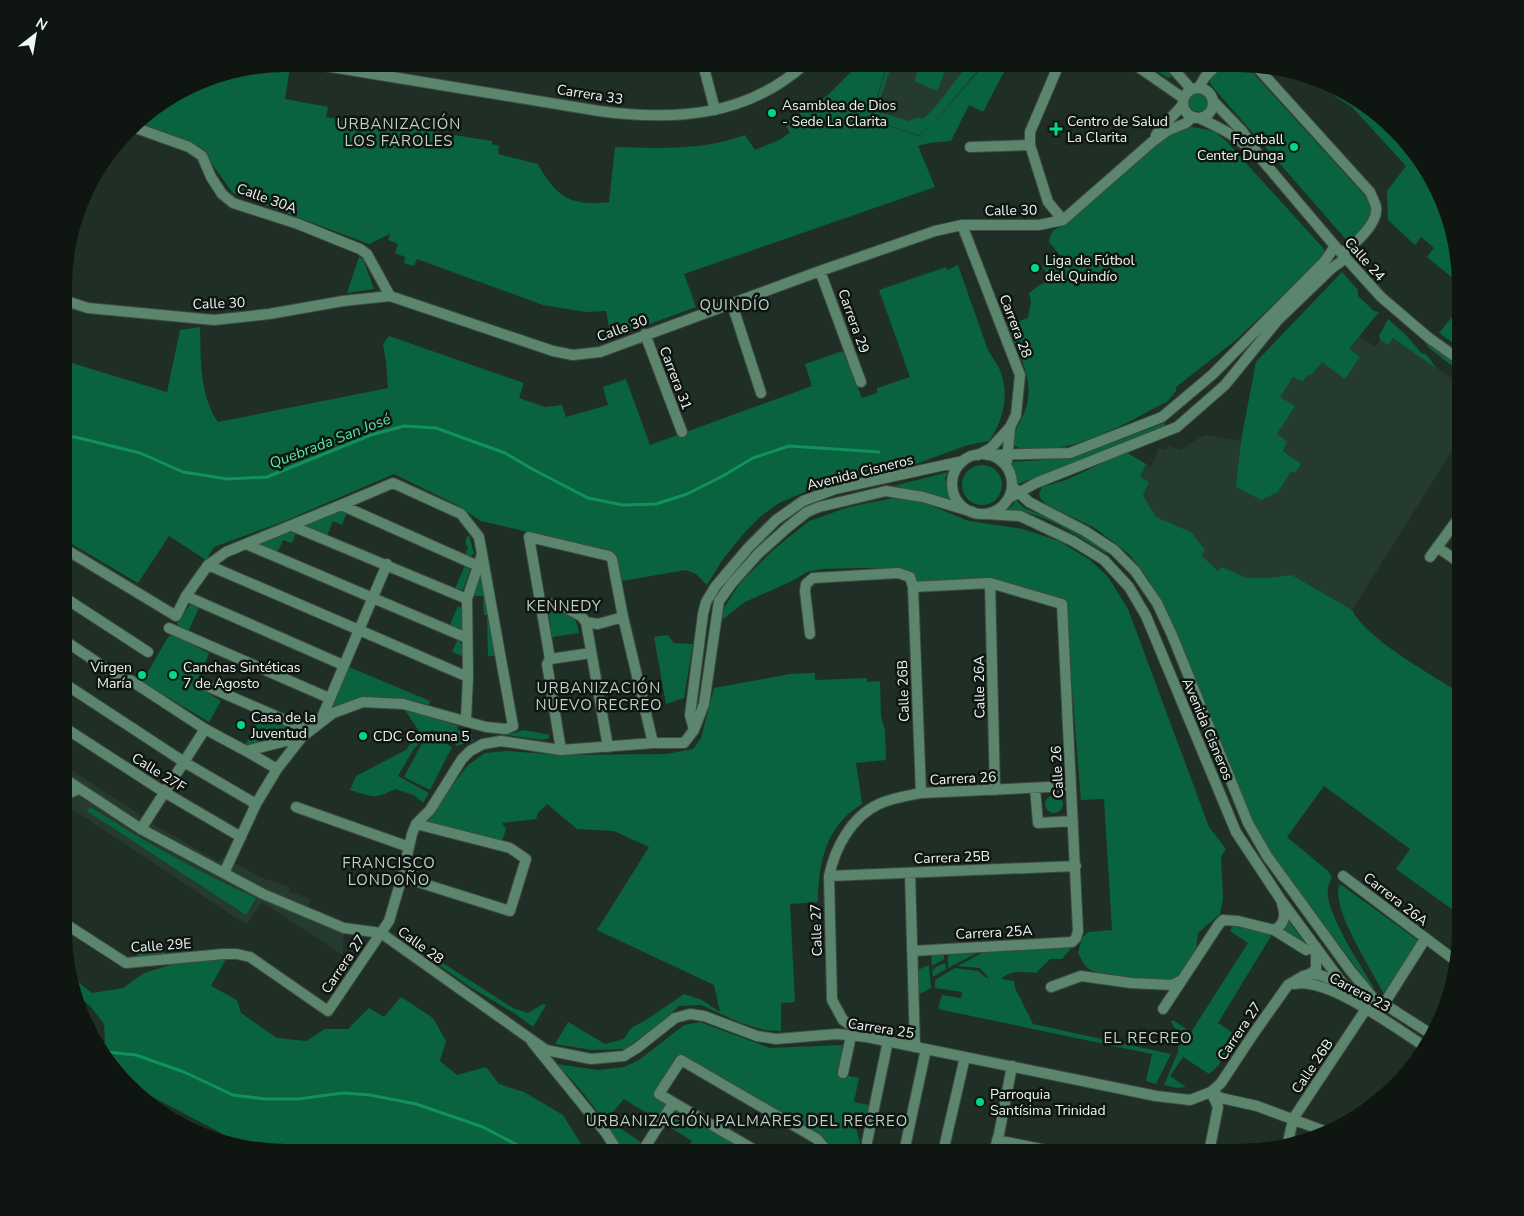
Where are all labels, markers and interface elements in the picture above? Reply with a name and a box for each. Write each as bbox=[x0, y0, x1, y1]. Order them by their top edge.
north arrow bbox=[10, 10, 60, 60]
text: N bbox=[32, 13, 51, 35]
street label: Carrera 33 bbox=[555, 80, 624, 109]
place label: Asamblea de Dios - Sede La Clarita bbox=[782, 96, 897, 131]
marker: Asamblea de Dios - Sede La Clarita bbox=[766, 107, 778, 119]
place label: Centro de Salud La Clarita bbox=[1067, 112, 1168, 147]
district label: URBANIZACIÓN LOS FAROLES bbox=[337, 113, 461, 151]
marker: Centro de Salud La Clarita bbox=[1049, 122, 1063, 136]
place label: Football Center Dunga bbox=[1197, 130, 1285, 165]
marker: Football Center Dunga bbox=[1288, 141, 1300, 153]
street label: Calle 30A bbox=[234, 179, 300, 218]
street label: Calle 30 bbox=[985, 201, 1038, 220]
street label: Calle 24 bbox=[1340, 233, 1389, 285]
place label: Liga de Fútbol del Quindío bbox=[1045, 251, 1135, 286]
marker: Liga de Fútbol del Quindío bbox=[1029, 262, 1041, 274]
street label: Carrera 29 bbox=[833, 287, 874, 356]
street label: Carrera 28 bbox=[995, 292, 1036, 361]
street label: Calle 30 bbox=[192, 293, 246, 314]
district label: QUINDÍO bbox=[700, 295, 770, 315]
street label: Calle 30 bbox=[594, 311, 650, 346]
street label: Carrera 31 bbox=[655, 344, 696, 413]
water label: Quebrada San José bbox=[266, 409, 394, 473]
street label: Avenida Cisneros bbox=[805, 450, 916, 495]
district label: KENNEDY bbox=[526, 596, 602, 616]
street label: Calle 26A bbox=[969, 655, 990, 719]
place label: Virgen María bbox=[90, 658, 132, 693]
place label: Canchas Sintéticas 7 de Agosto bbox=[183, 658, 301, 693]
street label: Calle 26B bbox=[893, 660, 914, 722]
marker: Virgen María bbox=[136, 669, 148, 681]
marker: Canchas Sintéticas 7 de Agosto bbox=[167, 669, 179, 681]
street label: Avenida Cisneros bbox=[1177, 675, 1238, 783]
district label: URBANIZACIÓN NUEVO RECREO bbox=[535, 677, 663, 715]
place label: Casa de la Juventud bbox=[250, 708, 316, 743]
marker: Casa de la Juventud bbox=[235, 719, 247, 731]
place label: CDC Comuna 5 bbox=[373, 727, 470, 746]
marker: CDC Comuna 5 bbox=[357, 730, 369, 742]
street label: Calle 26 bbox=[1047, 745, 1068, 799]
street label: Calle 27F bbox=[128, 748, 190, 797]
street label: Carrera 26 bbox=[929, 767, 997, 790]
street label: Carrera 25B bbox=[914, 847, 990, 868]
district label: FRANCISCO LONDOÑO bbox=[342, 853, 436, 890]
street label: Carrera 26A bbox=[1360, 868, 1432, 931]
street label: Calle 27 bbox=[806, 903, 827, 957]
street label: Carrera 25A bbox=[955, 921, 1033, 944]
street label: Calle 28 bbox=[394, 922, 448, 969]
street label: Carrera 27 bbox=[317, 931, 370, 997]
street label: Calle 29E bbox=[130, 934, 192, 957]
street label: Carrera 23 bbox=[1326, 968, 1394, 1017]
street label: Carrera 27 bbox=[1213, 998, 1266, 1064]
street label: Carrera 25 bbox=[846, 1014, 915, 1043]
district label: EL RECREO bbox=[1104, 1028, 1192, 1048]
street label: Calle 26B bbox=[1287, 1035, 1338, 1097]
place label: Parroquia Santísima Trinidad bbox=[990, 1085, 1106, 1120]
marker: Parroquia Santísima Trinidad bbox=[974, 1096, 986, 1108]
district label: URBANIZACIÓN PALMARES DEL RECREO bbox=[586, 1110, 908, 1131]

